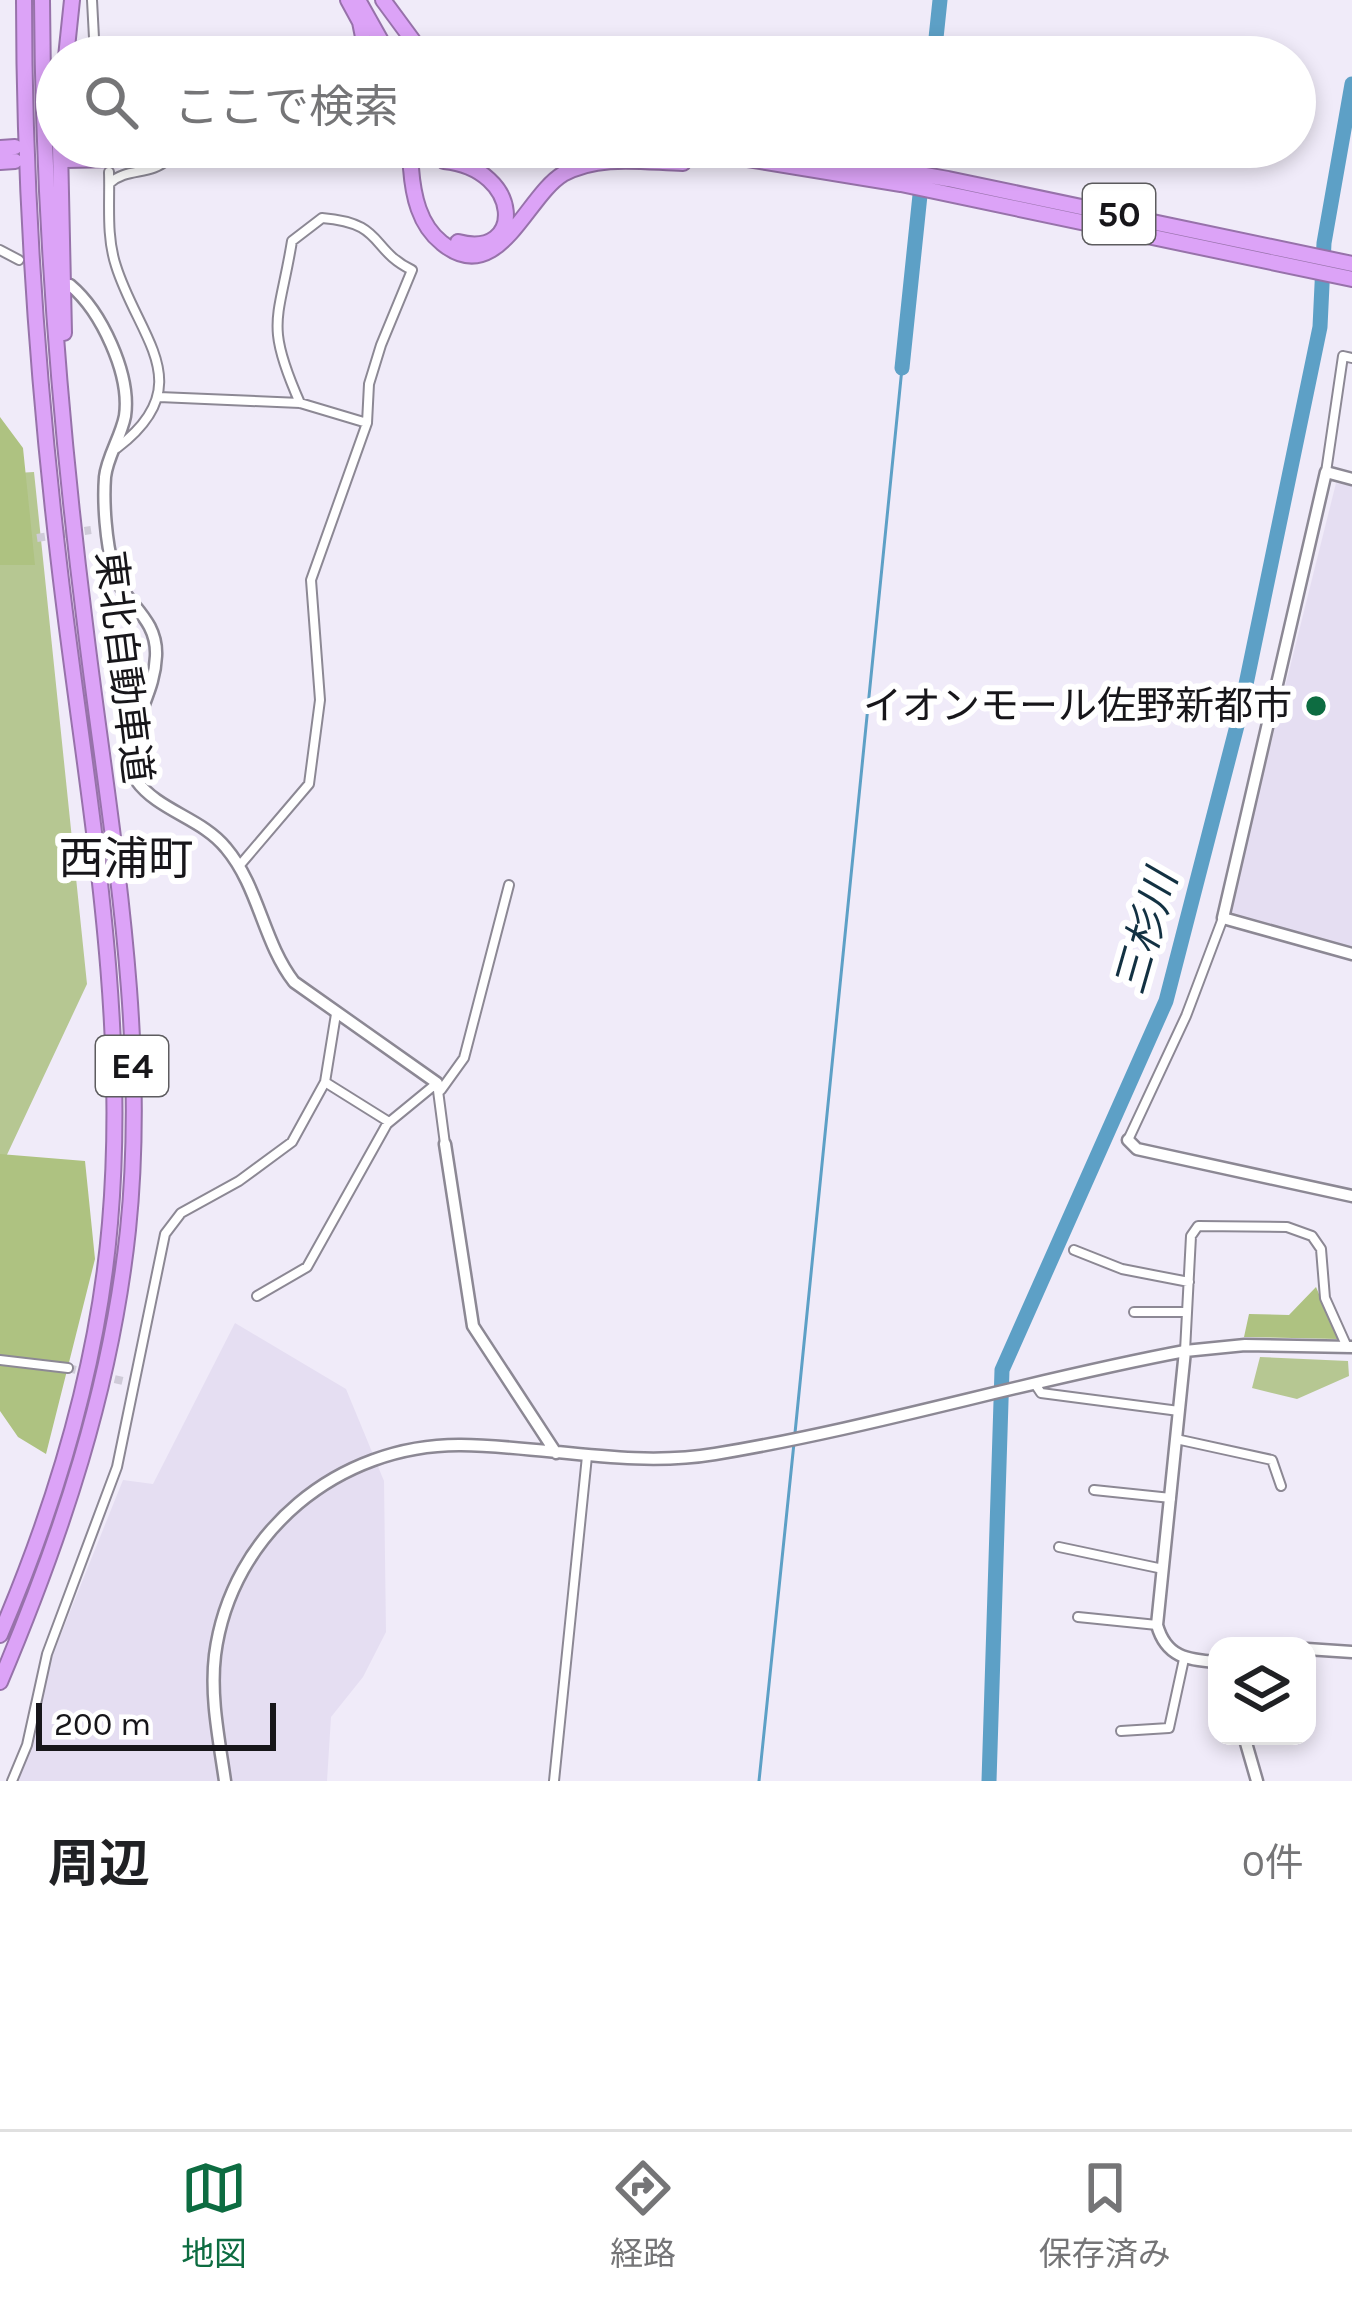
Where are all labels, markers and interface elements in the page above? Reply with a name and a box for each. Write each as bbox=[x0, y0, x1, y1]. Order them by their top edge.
search box bbox=[36, 36, 1316, 168]
icon: search bbox=[78, 69, 144, 135]
text: ここで検索 bbox=[174, 81, 399, 133]
road number: 50 bbox=[1083, 184, 1155, 244]
street label: 東北自動車道 bbox=[87, 548, 161, 786]
place label: イオンモール佐野新都市 bbox=[863, 683, 1292, 729]
marker: イオンモール佐野新都市 bbox=[1303, 693, 1329, 719]
district label: 西浦町 bbox=[58, 833, 194, 885]
water label: 三杉川 bbox=[1105, 861, 1188, 999]
road number: E4 bbox=[96, 1036, 168, 1096]
map controls bbox=[1208, 1637, 1316, 1745]
button: layers bbox=[1208, 1637, 1316, 1745]
scale bar bbox=[36, 1697, 276, 1750]
text: 200 m bbox=[54, 1705, 151, 1743]
text: 周辺 bbox=[48, 1834, 150, 1894]
text: 0件 bbox=[1242, 1840, 1304, 1886]
tab: 地図 bbox=[181, 2155, 247, 2275]
tab: 経路 bbox=[610, 2155, 676, 2275]
tab: 保存済み bbox=[1039, 2155, 1171, 2275]

